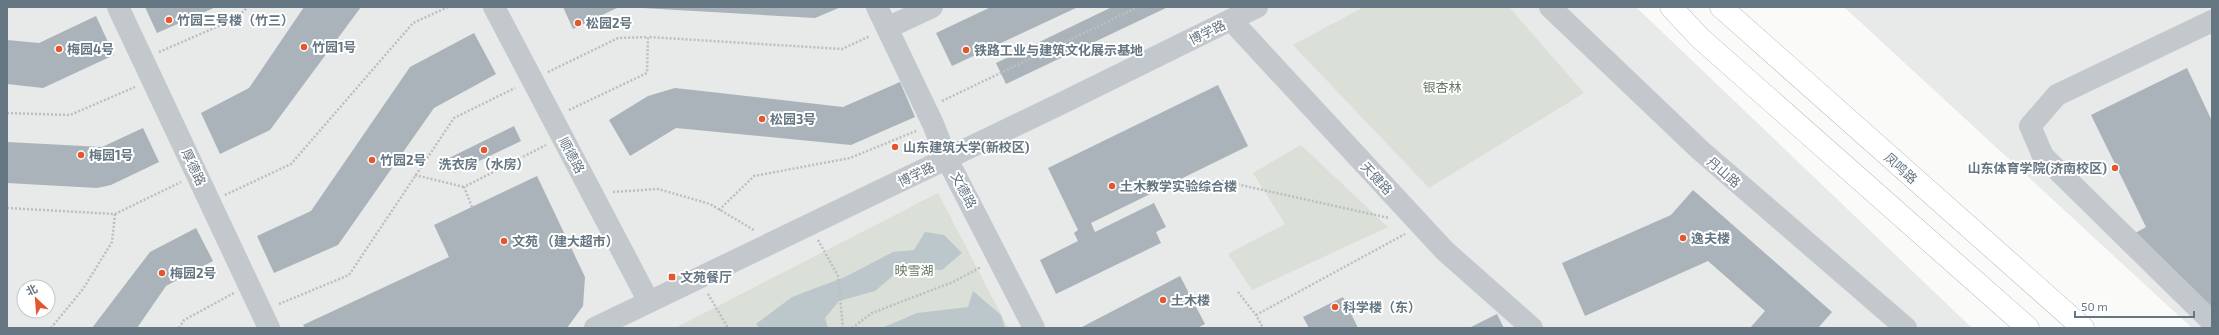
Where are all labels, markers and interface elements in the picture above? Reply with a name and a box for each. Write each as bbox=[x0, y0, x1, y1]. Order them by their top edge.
place label: 竹园三号楼（竹三） bbox=[177, 12, 294, 28]
marker: 竹园三号楼（竹三） bbox=[164, 15, 174, 25]
place label: 松园2号 bbox=[586, 15, 633, 31]
street label: 博学路 bbox=[1186, 16, 1228, 48]
marker: 松园2号 bbox=[573, 18, 583, 28]
place label: 竹园1号 bbox=[312, 39, 357, 55]
place label: 梅园4号 bbox=[67, 41, 114, 57]
marker: 竹园1号 bbox=[299, 42, 309, 52]
place label: 铁路工业与建筑文化展示基地 bbox=[974, 42, 1143, 58]
marker: 梅园4号 bbox=[54, 44, 64, 54]
marker: 铁路工业与建筑文化展示基地 bbox=[961, 45, 971, 55]
park label: 银杏林 bbox=[1422, 79, 1462, 95]
place label: 松园3号 bbox=[770, 111, 816, 127]
marker: 松园3号 bbox=[757, 114, 767, 124]
street label: 顺德路 bbox=[556, 134, 588, 176]
place label: 山东建筑大学(新校区) bbox=[903, 139, 1030, 155]
marker: 山东建筑大学(新校区) bbox=[890, 142, 900, 152]
marker: 洗衣房（水房） bbox=[479, 145, 489, 155]
street label: 厚德路 bbox=[179, 146, 209, 188]
place label: 梅园1号 bbox=[89, 147, 134, 163]
street label: 凤鸣路 bbox=[1881, 149, 1921, 187]
marker: 梅园1号 bbox=[76, 150, 86, 160]
place label: 竹园2号 bbox=[380, 152, 427, 168]
street label: 丹山路 bbox=[1704, 153, 1744, 191]
marker: 竹园2号 bbox=[367, 155, 377, 165]
place label: 洗衣房（水房） bbox=[438, 156, 530, 172]
street label: 博学路 bbox=[895, 158, 937, 190]
street label: 天健路 bbox=[1358, 158, 1396, 198]
place label: 山东体育学院(济南校区) bbox=[1967, 160, 2107, 176]
marker: 山东体育学院(济南校区) bbox=[2110, 163, 2120, 173]
street label: 文德路 bbox=[948, 169, 980, 211]
place label: 土木教学实验综合楼 bbox=[1120, 178, 1237, 194]
marker: 土木教学实验综合楼 bbox=[1107, 181, 1117, 191]
place label: 逸夫楼 bbox=[1691, 230, 1730, 246]
place label: 文苑 （建大超市） bbox=[512, 233, 619, 249]
marker: 逸夫楼 bbox=[1678, 233, 1688, 243]
marker: 文苑 （建大超市） bbox=[499, 236, 509, 246]
park label: 映雪湖 bbox=[894, 262, 934, 278]
place label: 梅园2号 bbox=[170, 265, 217, 281]
marker: 梅园2号 bbox=[157, 268, 167, 278]
place label: 文苑餐厅 bbox=[680, 269, 732, 285]
marker: 文苑餐厅 bbox=[667, 272, 677, 282]
north arrow bbox=[16, 279, 56, 319]
text: 北 bbox=[24, 281, 39, 298]
place label: 土木楼 bbox=[1171, 292, 1210, 308]
scale bar bbox=[2075, 293, 2194, 319]
marker: 土木楼 bbox=[1158, 295, 1168, 305]
place label: 科学楼（东） bbox=[1343, 299, 1421, 315]
text: 50 m bbox=[2081, 299, 2108, 313]
marker: 科学楼（东） bbox=[1330, 302, 1340, 312]

